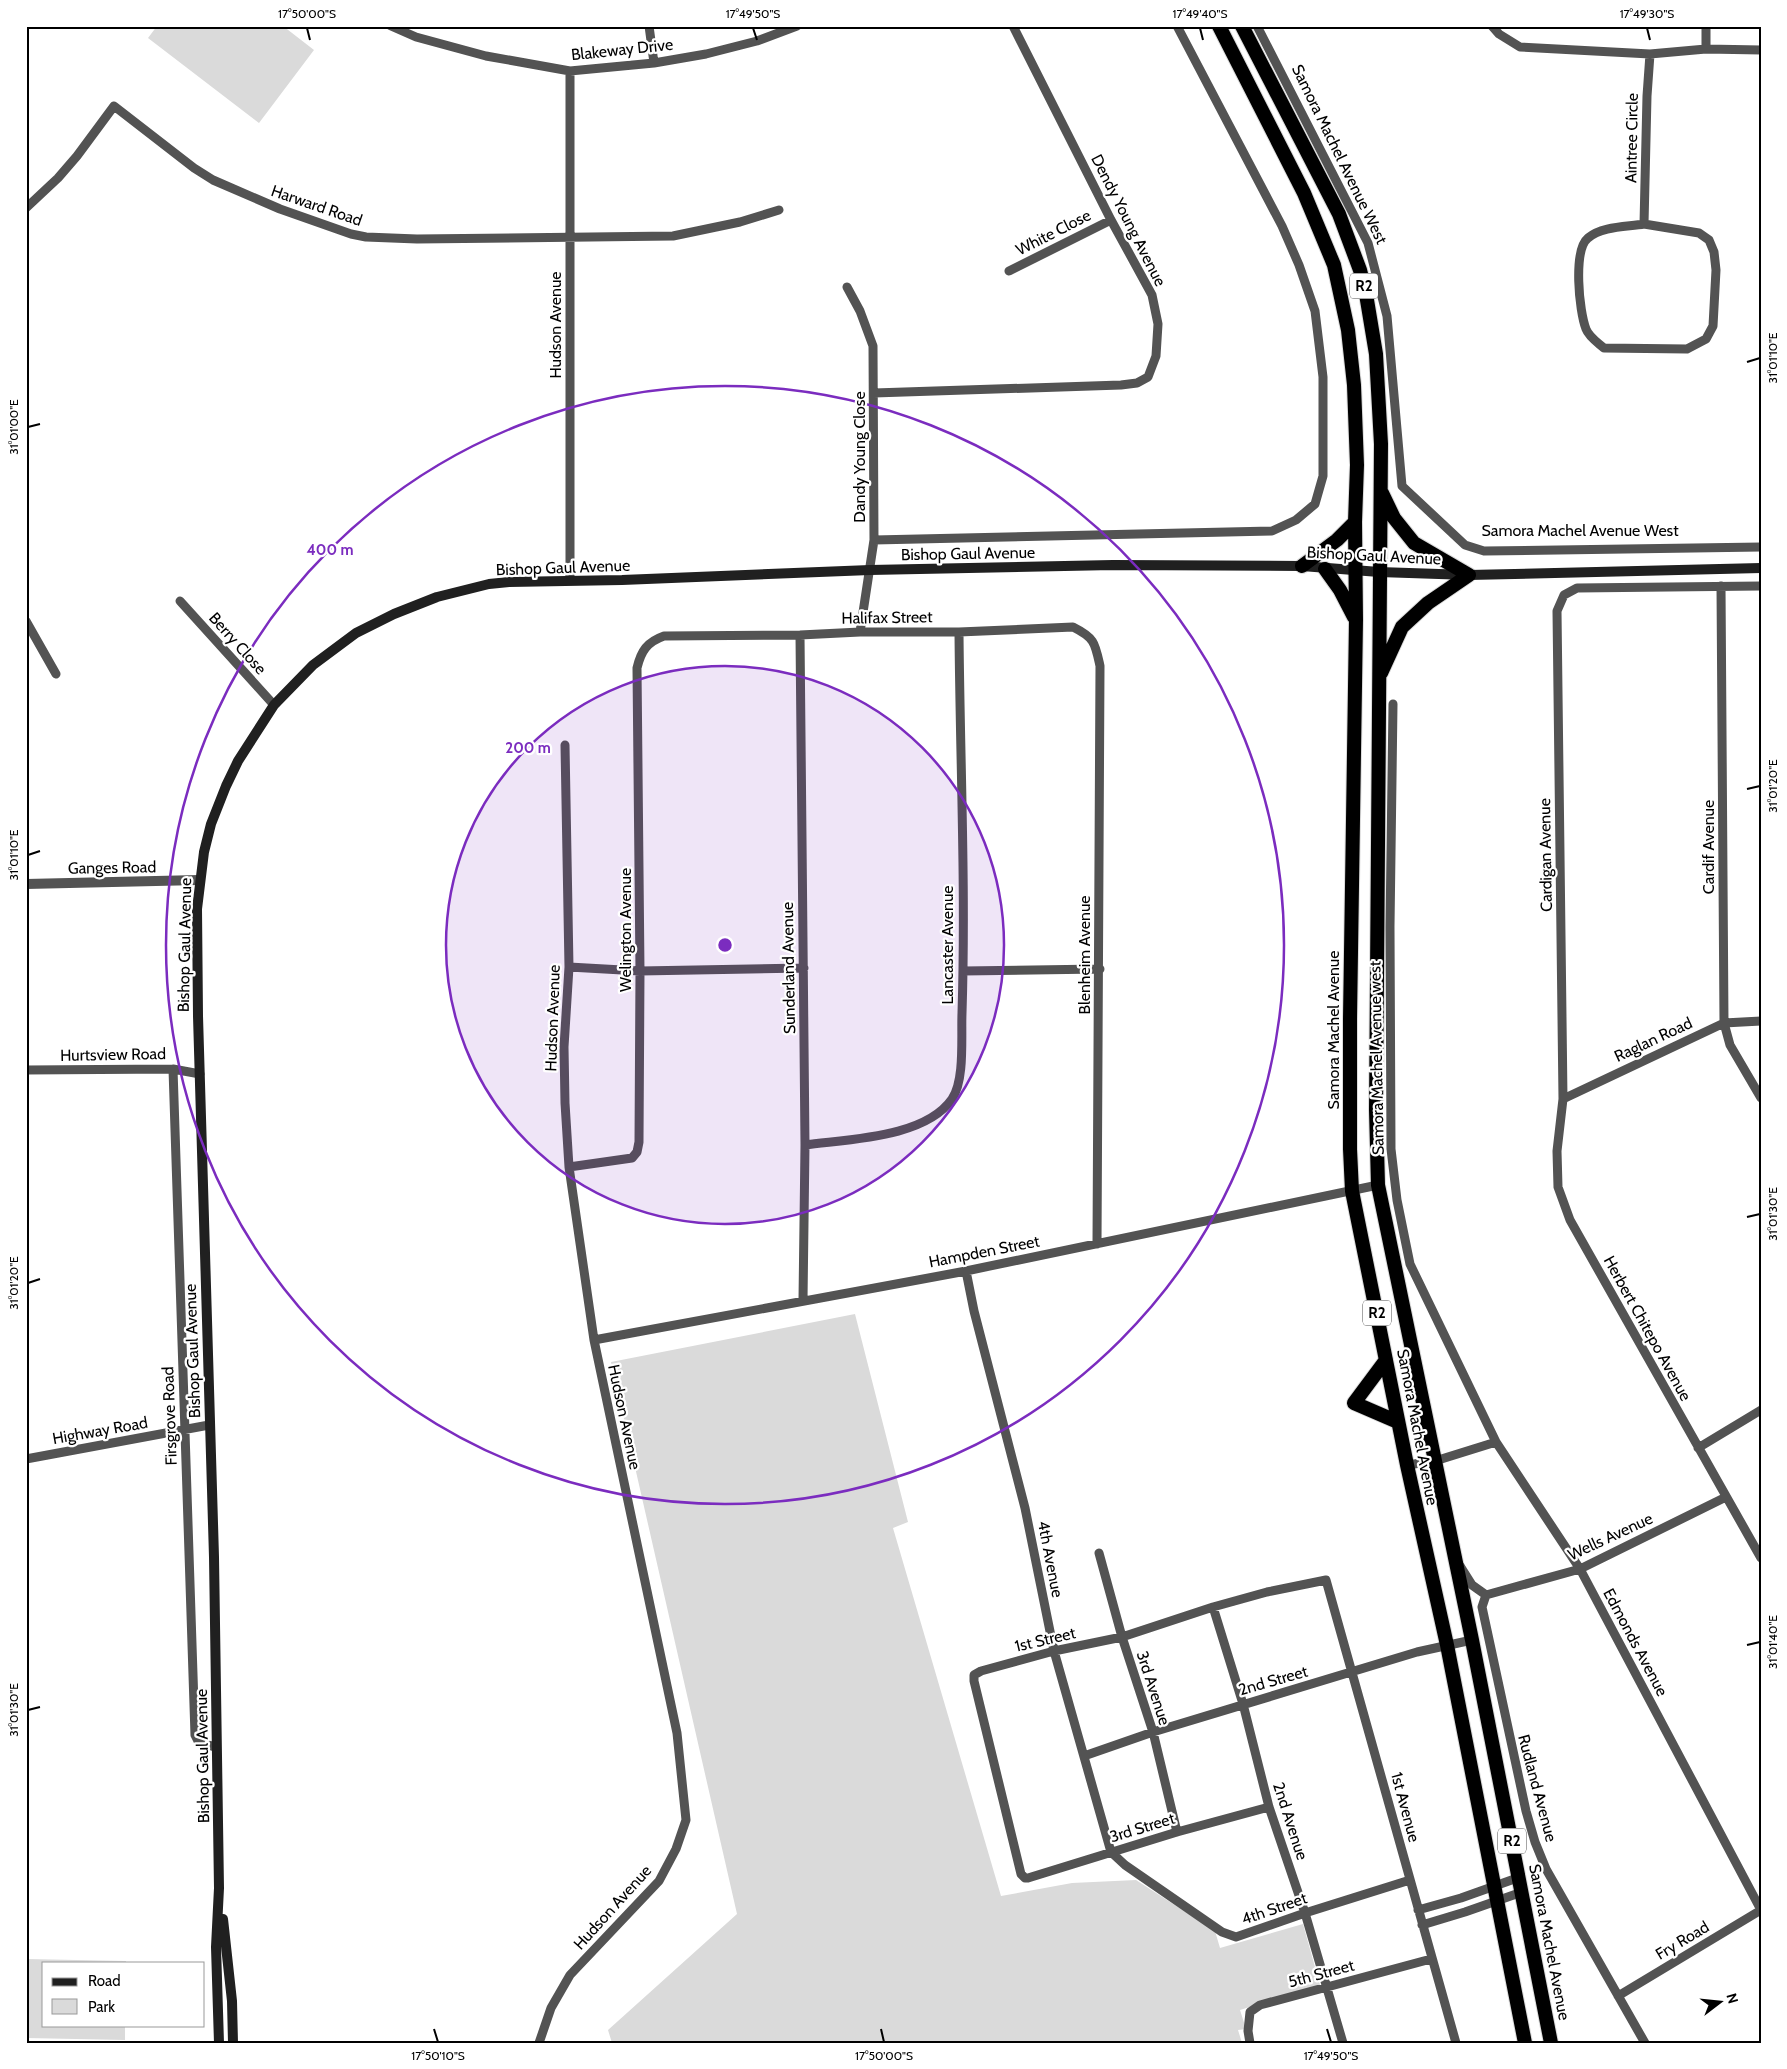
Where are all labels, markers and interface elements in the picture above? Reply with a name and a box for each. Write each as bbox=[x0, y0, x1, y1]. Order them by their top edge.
text: 17°50'00"S bbox=[278, 6, 336, 21]
text: 17°49'50"S bbox=[726, 6, 780, 21]
text: 17°49'40"S bbox=[1173, 6, 1227, 21]
text: 17°49'30"S bbox=[1620, 6, 1674, 21]
street label: Blakeway Drive bbox=[570, 35, 674, 64]
street label: Samora Machel Avenue West bbox=[1288, 61, 1392, 248]
street label: Aintree Circle bbox=[1621, 93, 1642, 183]
street label: Dendy Young Avenue bbox=[1087, 151, 1170, 289]
street label: Harward Road bbox=[269, 181, 365, 230]
street label: White Close bbox=[1013, 205, 1094, 259]
street label: Hudson Avenue bbox=[546, 271, 565, 379]
road number: R2 bbox=[1350, 274, 1378, 298]
text: 31°01'10"E bbox=[1765, 332, 1780, 384]
street label: Dandy Young Close bbox=[850, 391, 869, 523]
text: 31°01'00"E bbox=[6, 399, 21, 455]
street label: Samora Machel Avenue West bbox=[1481, 521, 1679, 540]
text: 400 m bbox=[307, 541, 353, 559]
street label: Bishop Gaul Avenue bbox=[1306, 542, 1442, 569]
street label: Bishop Gaul Avenue bbox=[901, 543, 1035, 564]
street label: Bishop Gaul Avenue bbox=[496, 556, 631, 579]
street label: Halifax Street bbox=[841, 607, 933, 628]
street label: Berry Close bbox=[205, 608, 270, 678]
text: 200 m bbox=[505, 739, 551, 757]
text: 31°01'20"E bbox=[1765, 759, 1780, 813]
street label: Cardigan Avenue bbox=[1535, 798, 1556, 912]
street label: Cardif Avenue bbox=[1699, 800, 1718, 894]
text: 31°01'10"E bbox=[6, 829, 21, 881]
street label: Ganges Road bbox=[68, 857, 156, 878]
street label: Welington Avenue bbox=[616, 868, 635, 992]
street label: Bishop Gaul Avenue bbox=[174, 878, 195, 1012]
street label: Lancaster Avenue bbox=[938, 885, 957, 1005]
street label: Blenheim Avenue bbox=[1075, 896, 1094, 1014]
street label: Sunderland Avenue bbox=[778, 902, 799, 1034]
centre of rings bbox=[716, 936, 734, 954]
street label: Samora Machel Avenue bbox=[1324, 951, 1343, 1109]
street label: Samora Machel Avenue west bbox=[1365, 960, 1388, 1155]
street label: Hudson Avenue bbox=[541, 964, 564, 1072]
street label: Raglan Road bbox=[1611, 1013, 1695, 1066]
street label: Hurtsview Road bbox=[60, 1044, 166, 1065]
text: 31°01'30"E bbox=[1765, 1187, 1780, 1241]
street label: Hampden Street bbox=[927, 1231, 1042, 1272]
street label: Herbert Chitepo Avenue bbox=[1600, 1252, 1695, 1404]
text: 31°01'20"E bbox=[6, 1256, 21, 1310]
street label: Bishop Gaul Avenue bbox=[181, 1283, 204, 1418]
road number: R2 bbox=[1363, 1300, 1391, 1326]
street label: Samora Machel Avenue bbox=[1393, 1347, 1442, 1507]
street label: Hudson Avenue bbox=[604, 1363, 645, 1471]
street label: Firsgrove Road bbox=[158, 1366, 181, 1466]
street label: Highway Road bbox=[51, 1413, 149, 1448]
street label: Wells Avenue bbox=[1565, 1509, 1656, 1564]
street label: 4th Avenue bbox=[1034, 1519, 1067, 1599]
street label: Edmonds Avenue bbox=[1599, 1585, 1672, 1699]
text: 31°01'40"E bbox=[1765, 1615, 1780, 1669]
street label: 1st Street bbox=[1013, 1623, 1078, 1656]
street label: 3rd Avenue bbox=[1133, 1649, 1174, 1728]
street label: 2nd Street bbox=[1236, 1661, 1310, 1699]
text: 31°01'30"E bbox=[6, 1683, 21, 1737]
street label: Bishop Gaul Avenue bbox=[192, 1689, 213, 1823]
street label: Rudland Avenue bbox=[1514, 1732, 1561, 1844]
street label: 1st Avenue bbox=[1387, 1770, 1424, 1844]
street label: 2nd Avenue bbox=[1269, 1780, 1312, 1862]
street label: 3rd Street bbox=[1107, 1808, 1178, 1846]
road number: R2 bbox=[1498, 1828, 1526, 1854]
street label: Hudson Avenue bbox=[569, 1861, 655, 1953]
street label: Samora Machel Avenue bbox=[1525, 1862, 1574, 2022]
street label: 4th Street bbox=[1239, 1888, 1310, 1929]
street label: Fry Road bbox=[1652, 1917, 1712, 1964]
street label: 5th Street bbox=[1286, 1955, 1357, 1991]
legend bbox=[42, 1962, 205, 2026]
text: Road bbox=[88, 1972, 121, 1990]
north arrow bbox=[1694, 1976, 1744, 2026]
text: N bbox=[1722, 1991, 1743, 2006]
text: Park bbox=[88, 1998, 115, 2016]
text: 17°50'10"S bbox=[411, 2048, 465, 2063]
text: 17°50'00"S bbox=[855, 2048, 913, 2063]
text: 17°49'50"S bbox=[1304, 2048, 1358, 2063]

